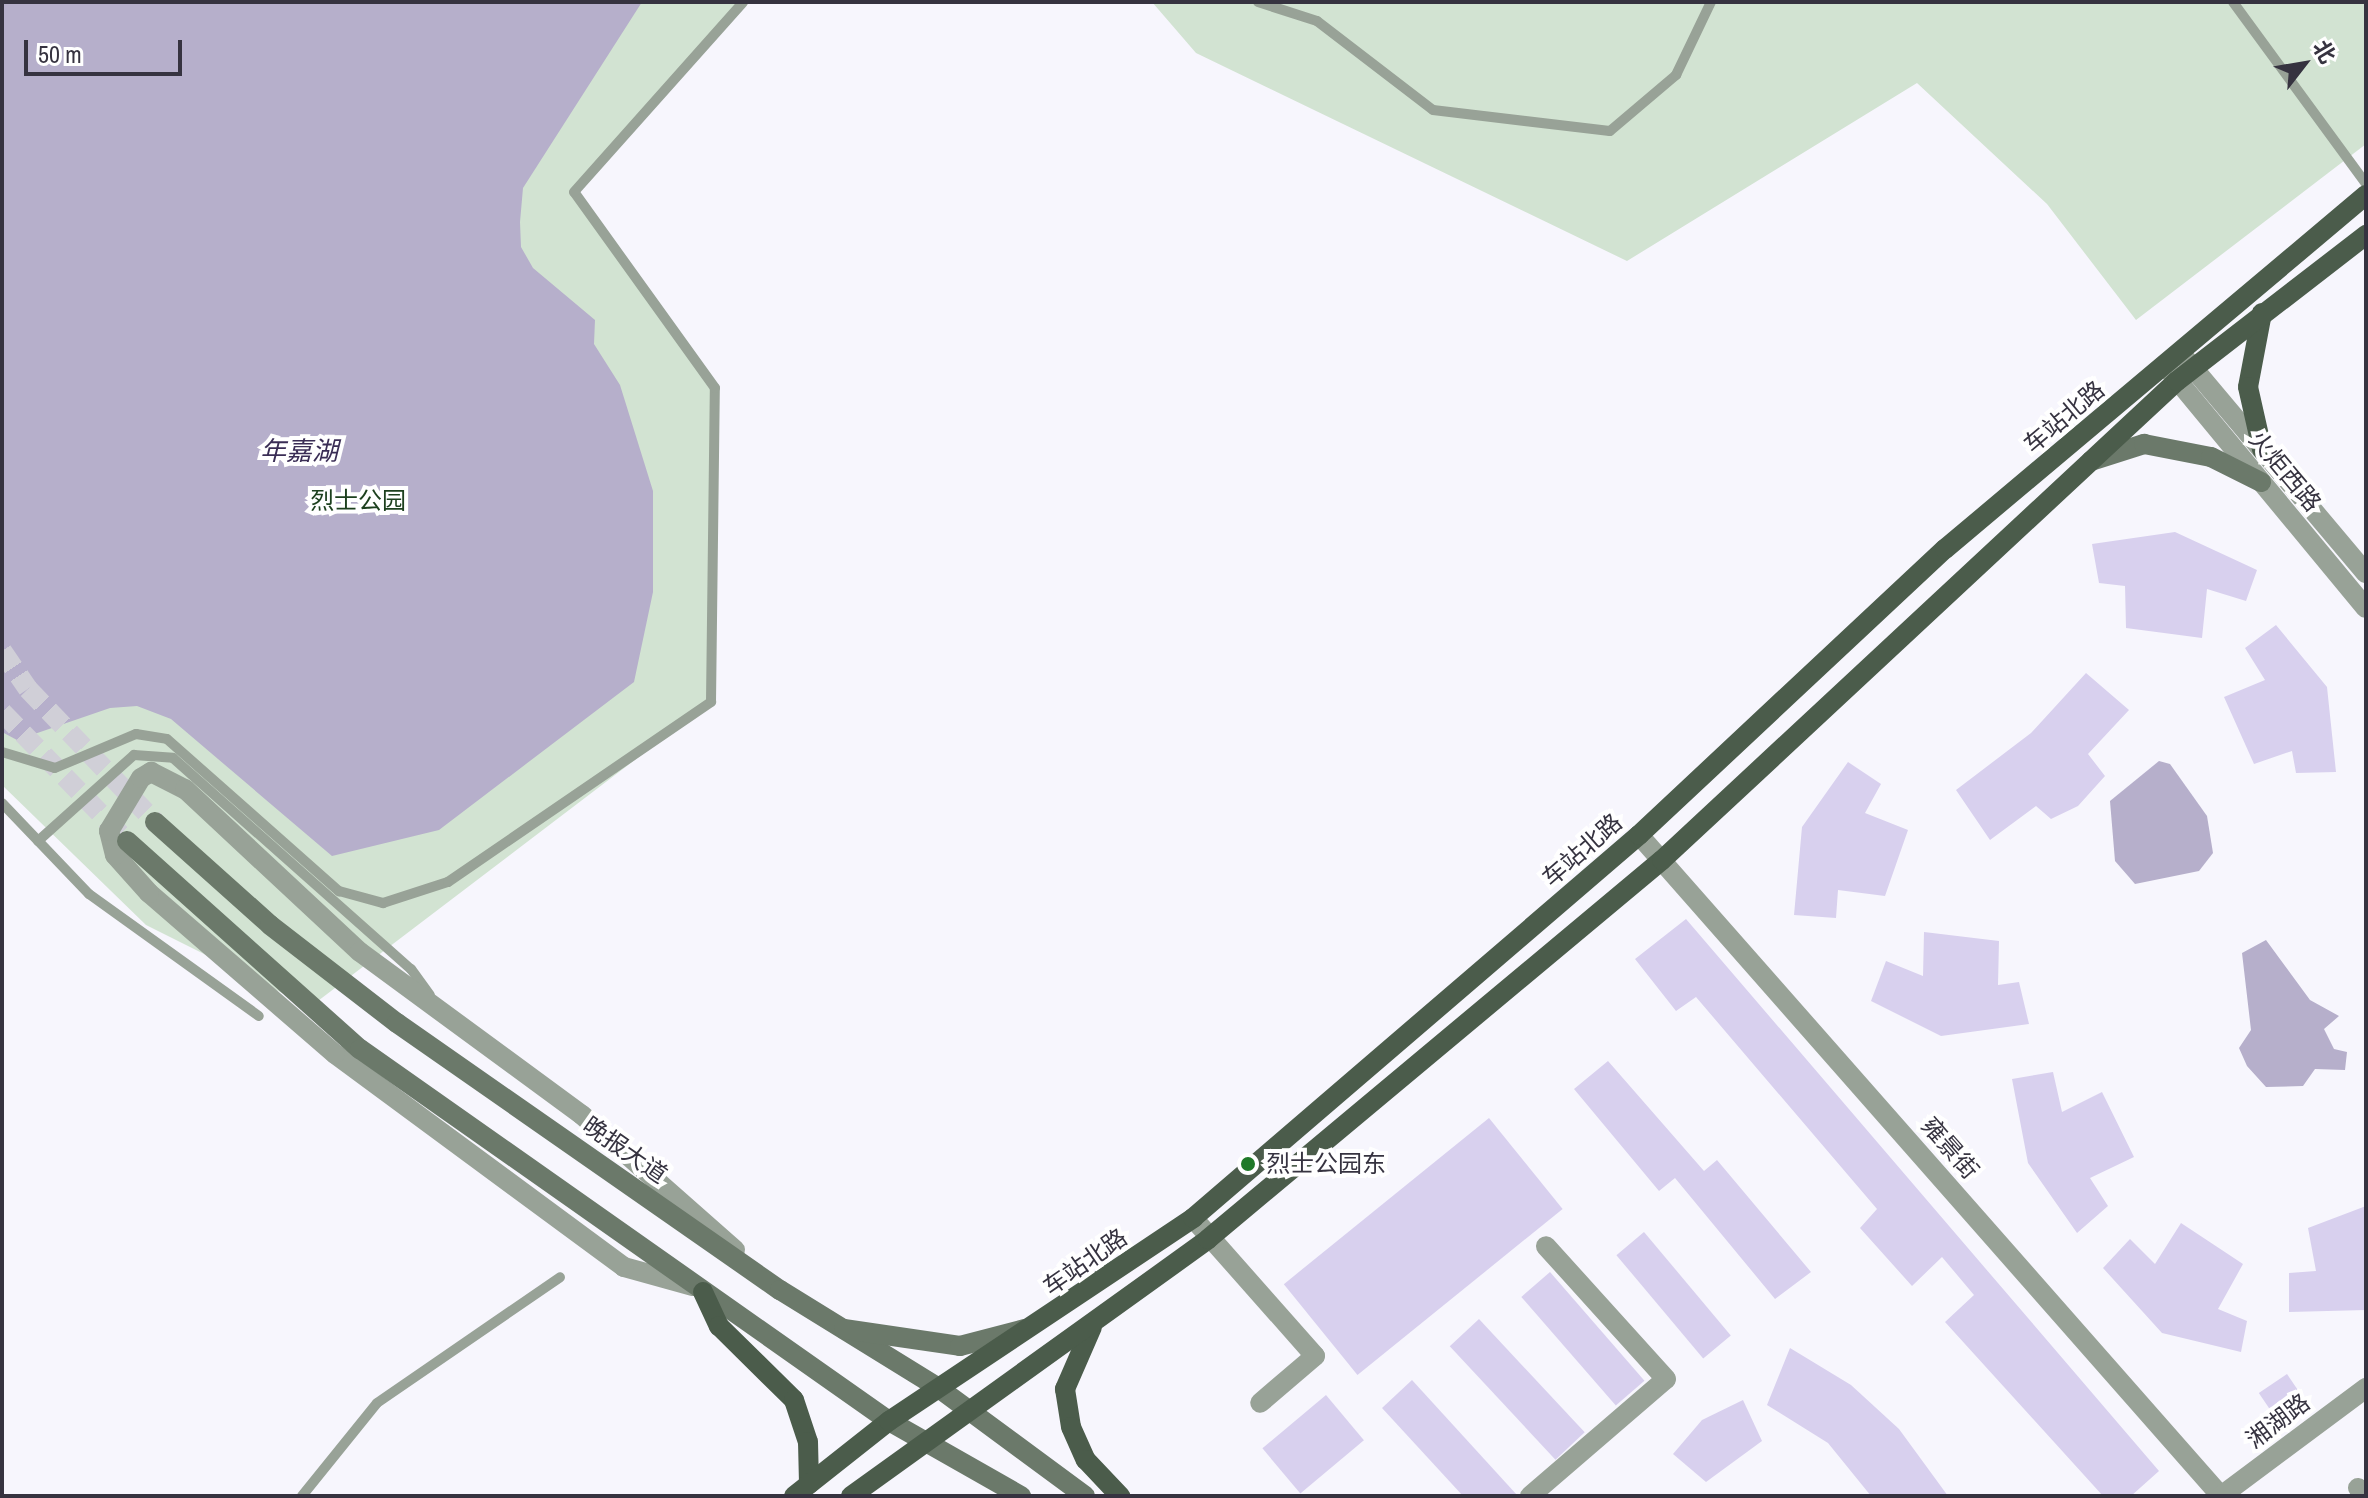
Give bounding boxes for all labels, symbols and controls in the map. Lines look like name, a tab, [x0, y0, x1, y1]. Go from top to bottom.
scale bar	[28, 24, 186, 74]
north arrow	[2264, 24, 2344, 104]
text: 北	[2306, 34, 2343, 69]
text: 50 m	[38, 38, 82, 70]
street label: 车站北路	[2018, 375, 2110, 459]
street label: 火炬西路	[2243, 425, 2327, 517]
water label: 年嘉湖	[260, 435, 338, 467]
park label: 烈士公园	[310, 487, 406, 515]
street label: 车站北路	[1536, 808, 1628, 892]
street label: 晚报大道	[577, 1111, 673, 1189]
street label: 雍景街	[1916, 1111, 1984, 1185]
place label: 烈士公园东	[1266, 1150, 1386, 1178]
marker: 烈士公园东	[1237, 1153, 1259, 1175]
street label: 车站北路	[1037, 1223, 1133, 1301]
street label: 湘湖路	[2241, 1388, 2315, 1454]

